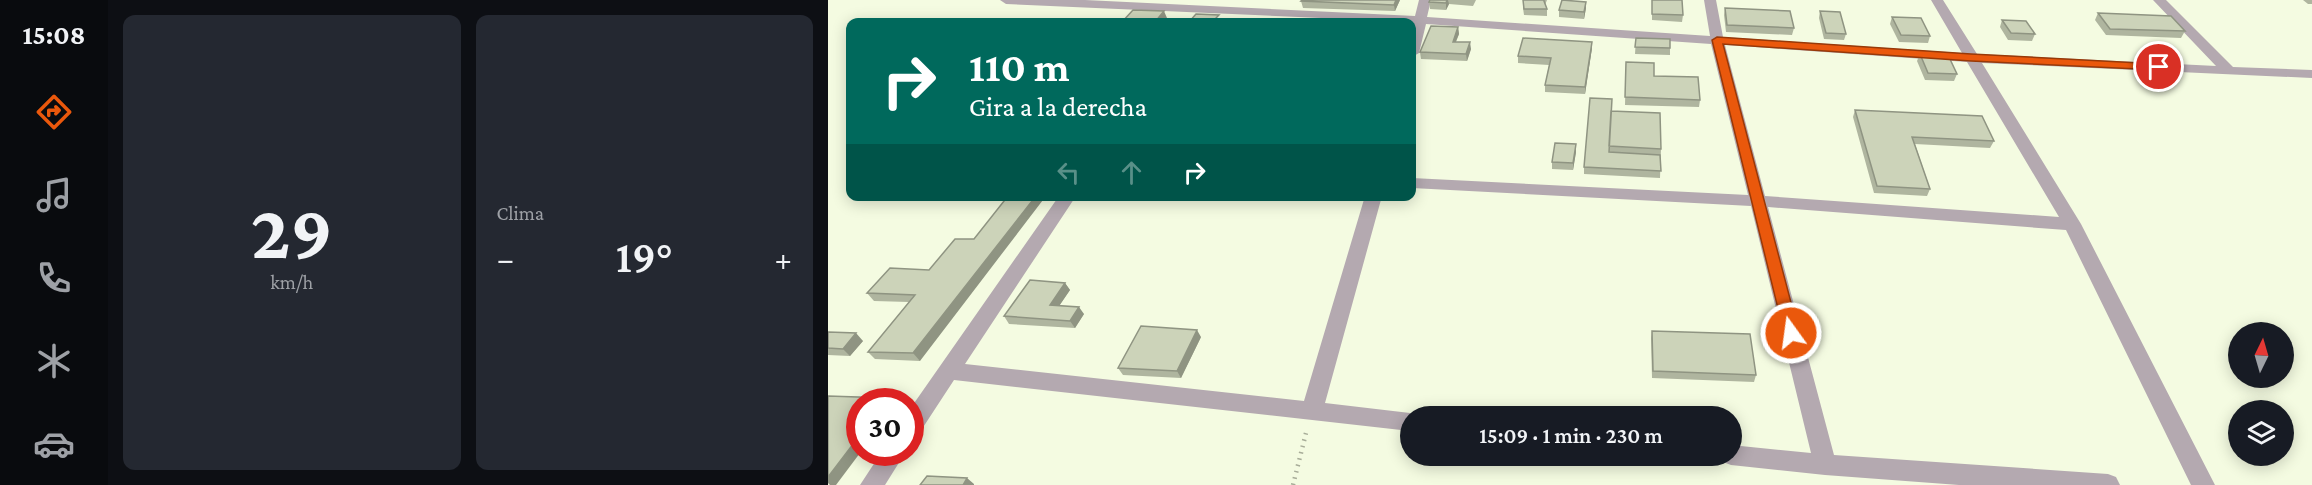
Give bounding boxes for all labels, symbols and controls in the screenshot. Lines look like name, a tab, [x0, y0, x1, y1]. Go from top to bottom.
text: 15:08	[23, 20, 85, 50]
pin	[2133, 41, 2184, 92]
icon: right	[870, 42, 948, 120]
text: 110 m	[969, 43, 1070, 90]
icon: arrive	[2142, 50, 2175, 83]
icon: directions	[33, 91, 75, 133]
text: Gira a la derecha	[969, 92, 1147, 122]
icon: left	[1052, 156, 1085, 189]
icon: ahead	[1115, 156, 1148, 189]
icon: right	[1178, 156, 1211, 189]
icon: music	[33, 174, 75, 216]
text: 29	[251, 188, 333, 275]
text: Clima	[497, 202, 544, 224]
text: 19°	[616, 232, 673, 282]
text: −	[497, 240, 514, 277]
text: +	[775, 240, 792, 277]
icon: phone	[33, 257, 75, 299]
text: km/h	[270, 271, 313, 293]
position arrow	[1759, 301, 1823, 365]
north arrow	[2228, 322, 2294, 388]
map controls	[2228, 322, 2294, 466]
icon: climate	[33, 340, 75, 382]
speed limit sign: 30	[846, 388, 924, 466]
button: layers	[2228, 400, 2294, 466]
icon: car	[33, 423, 75, 465]
text: 15:09 · 1 min · 230 m	[1479, 423, 1663, 448]

